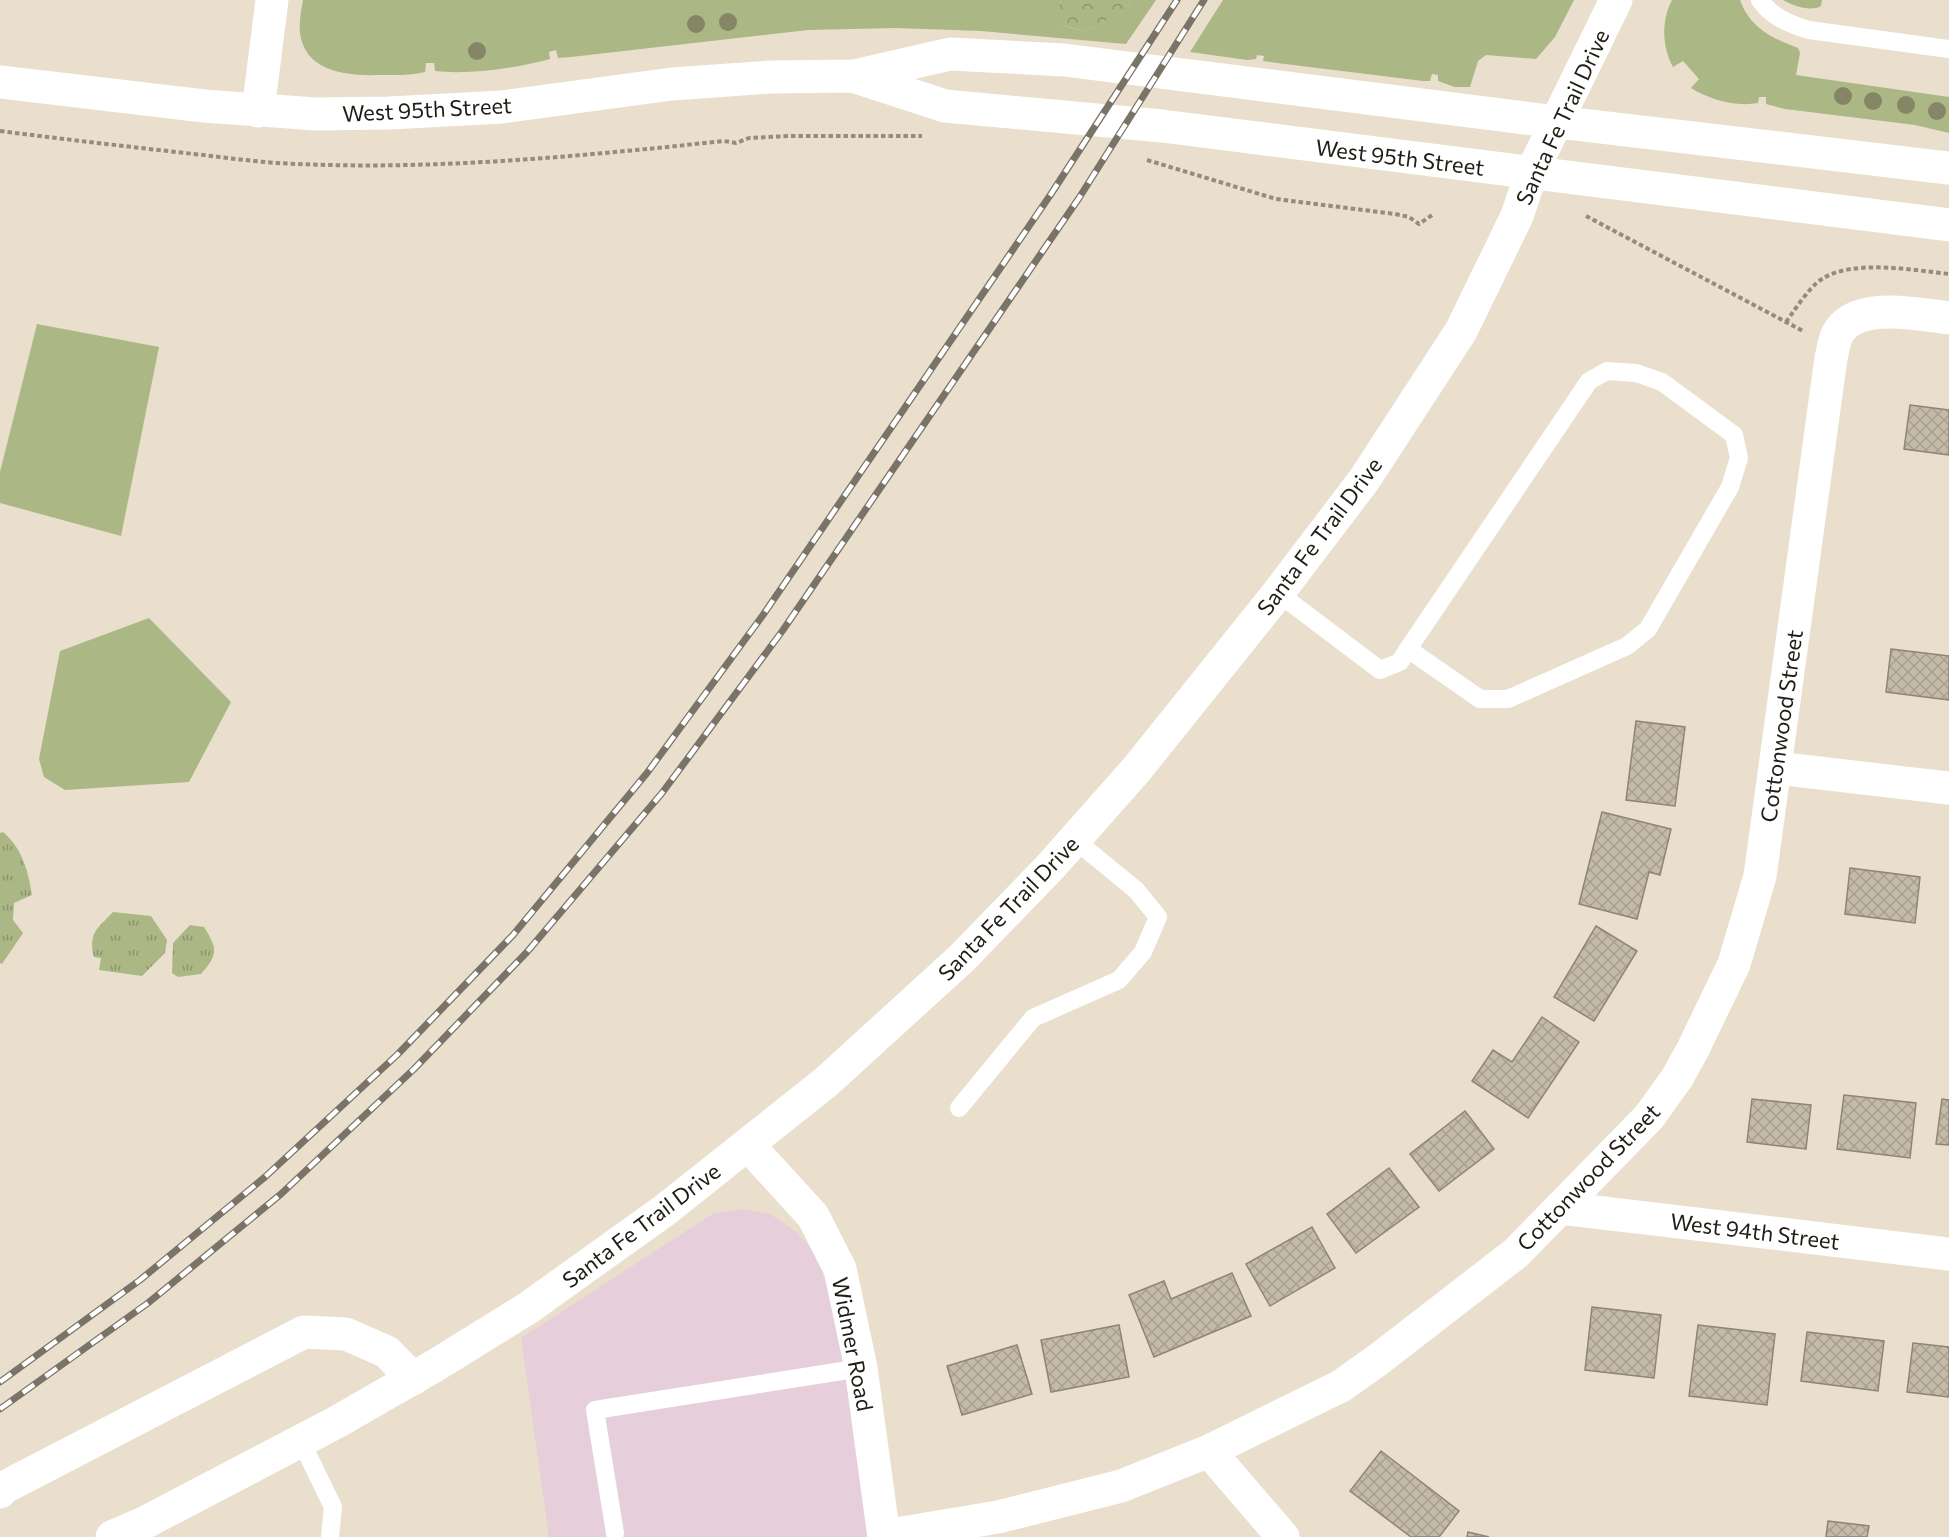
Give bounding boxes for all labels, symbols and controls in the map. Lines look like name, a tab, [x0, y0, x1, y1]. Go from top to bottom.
street label: Santa Fe Trail Drive	[1509, 25, 1615, 209]
street label: West 95th Street	[342, 91, 512, 127]
street label: West 95th Street	[1314, 133, 1486, 181]
street label: Santa Fe Trail Drive	[1251, 452, 1387, 620]
street label: Cottonwood Street	[1754, 628, 1808, 824]
street label: Santa Fe Trail Drive	[932, 830, 1084, 986]
street label: Cottonwood Street	[1511, 1098, 1665, 1256]
street label: Santa Fe Trail Drive	[557, 1157, 725, 1293]
street label: West 94th Street	[1669, 1207, 1841, 1255]
street label: Widmer Road	[827, 1275, 879, 1413]

